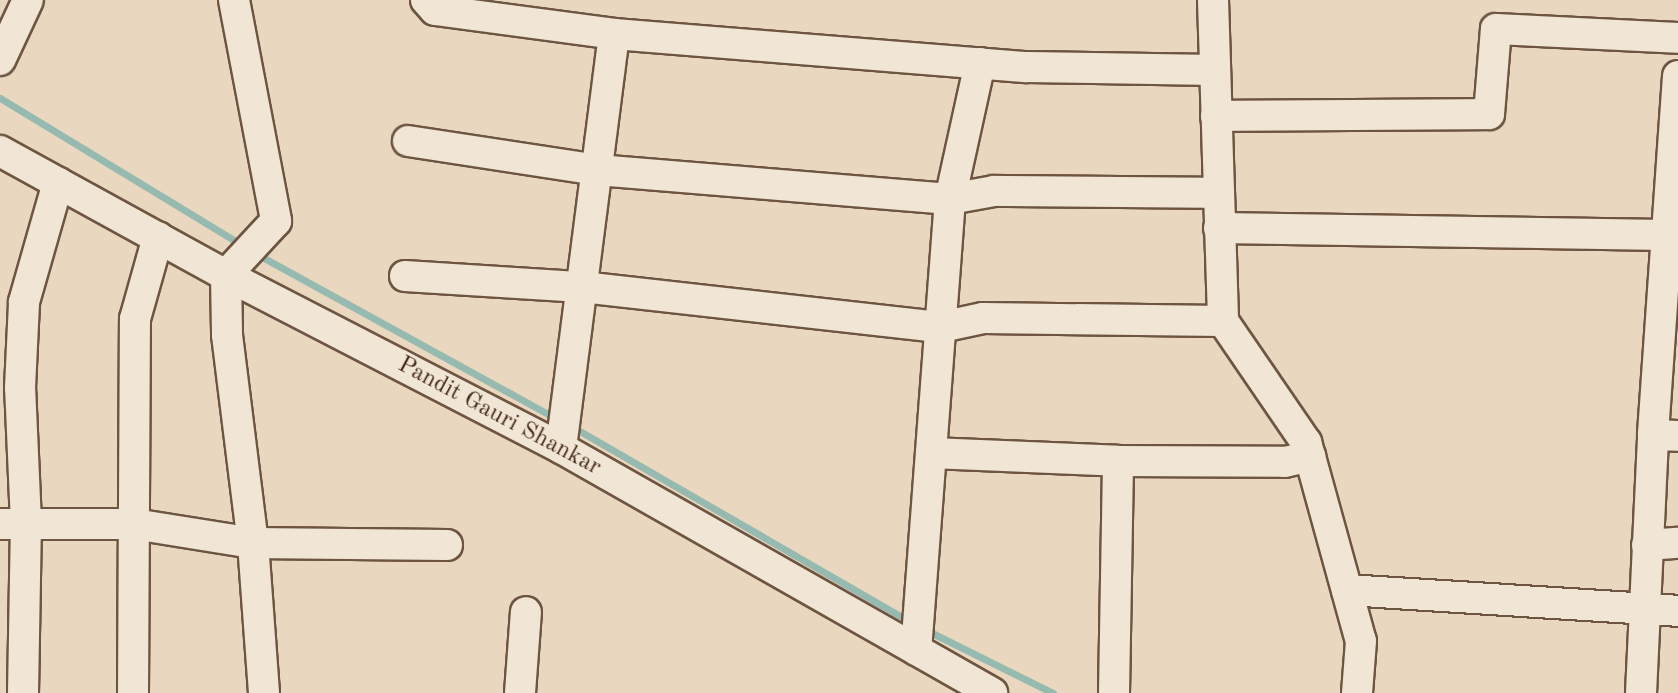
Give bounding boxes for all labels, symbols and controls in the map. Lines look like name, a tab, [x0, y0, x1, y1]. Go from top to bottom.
street label: Pandit Gauri Shankar	[392, 351, 606, 483]

